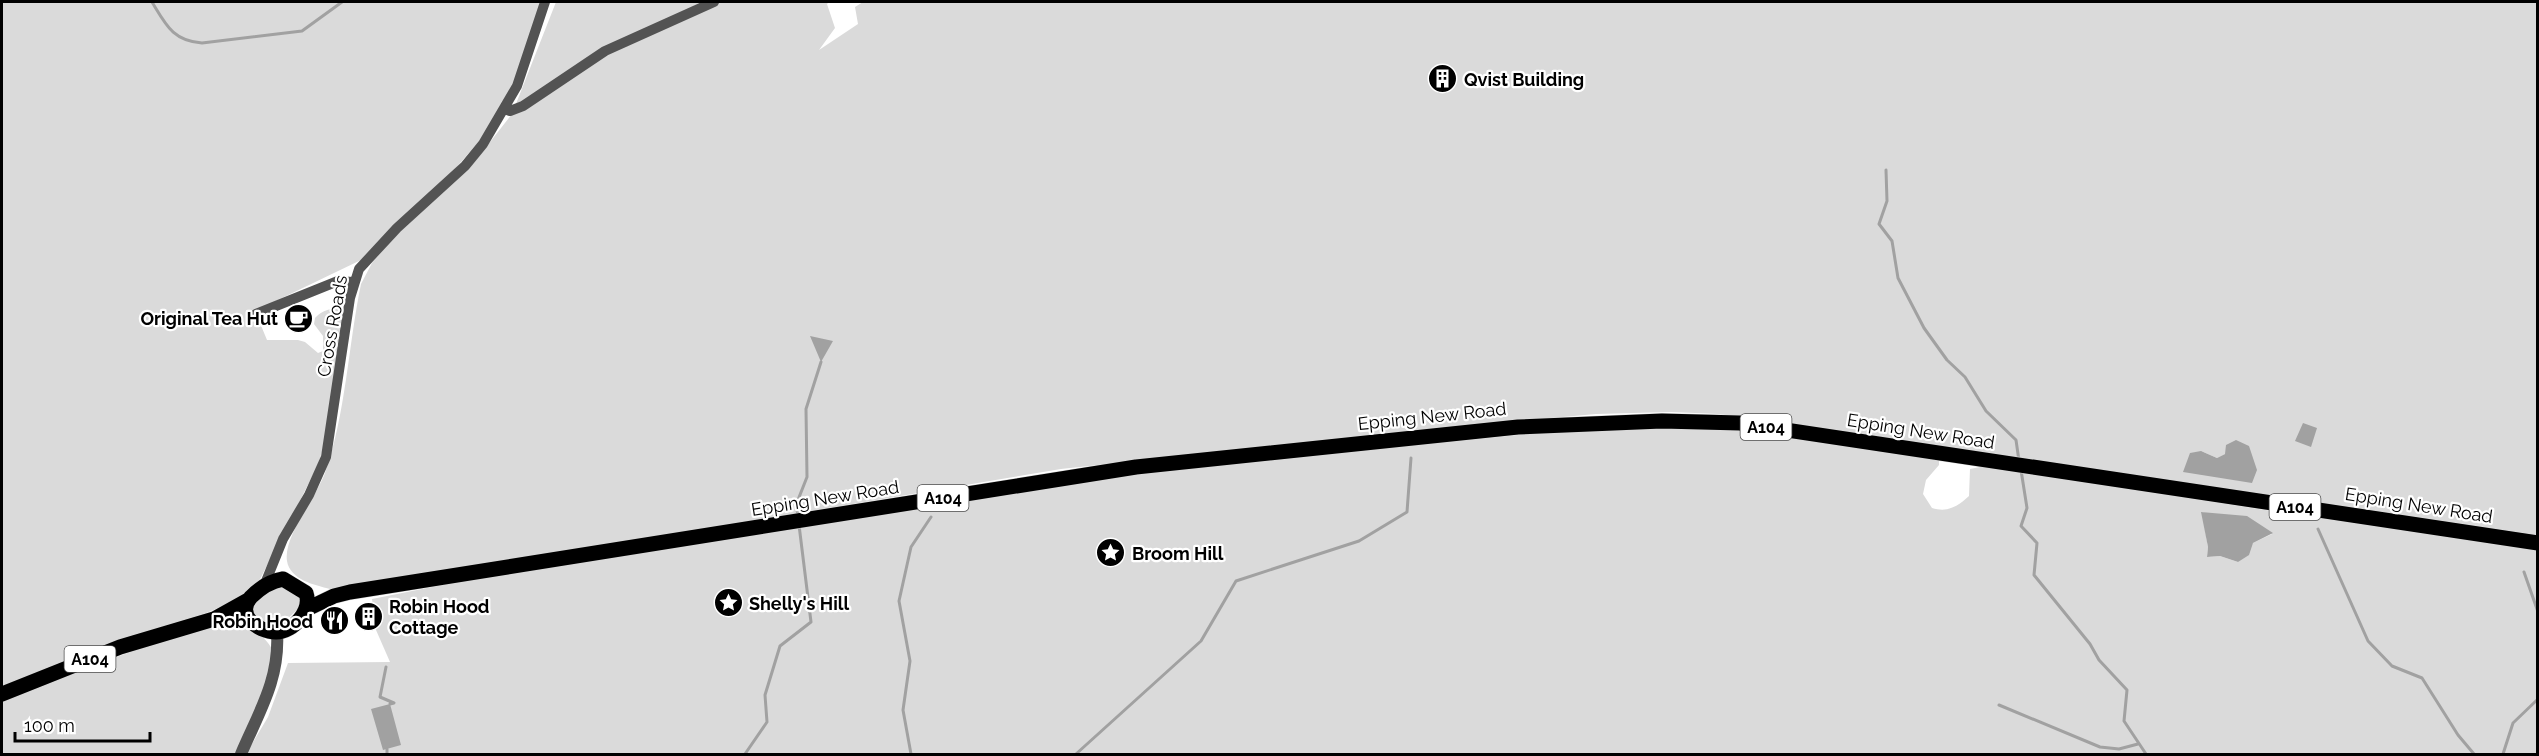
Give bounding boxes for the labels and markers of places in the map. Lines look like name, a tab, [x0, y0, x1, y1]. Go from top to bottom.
building icon: Qvist Building	[1427, 63, 1459, 95]
place label: Qvist Building	[1464, 69, 1584, 90]
cafe icon: Original Tea Hut	[283, 302, 315, 334]
place label: Original Tea Hut	[140, 308, 278, 329]
place icon: Broom Hill	[1095, 537, 1127, 569]
place label: Broom Hill	[1132, 543, 1224, 564]
place icon: Shelly's Hill	[712, 587, 744, 619]
place label: Shelly's Hill	[749, 593, 849, 614]
place label: Robin Hood Cottage	[389, 596, 489, 638]
building icon: Robin Hood Cottage	[352, 600, 384, 632]
restaurant icon: Robin Hood	[318, 605, 350, 637]
place label: Robin Hood	[213, 611, 313, 632]

